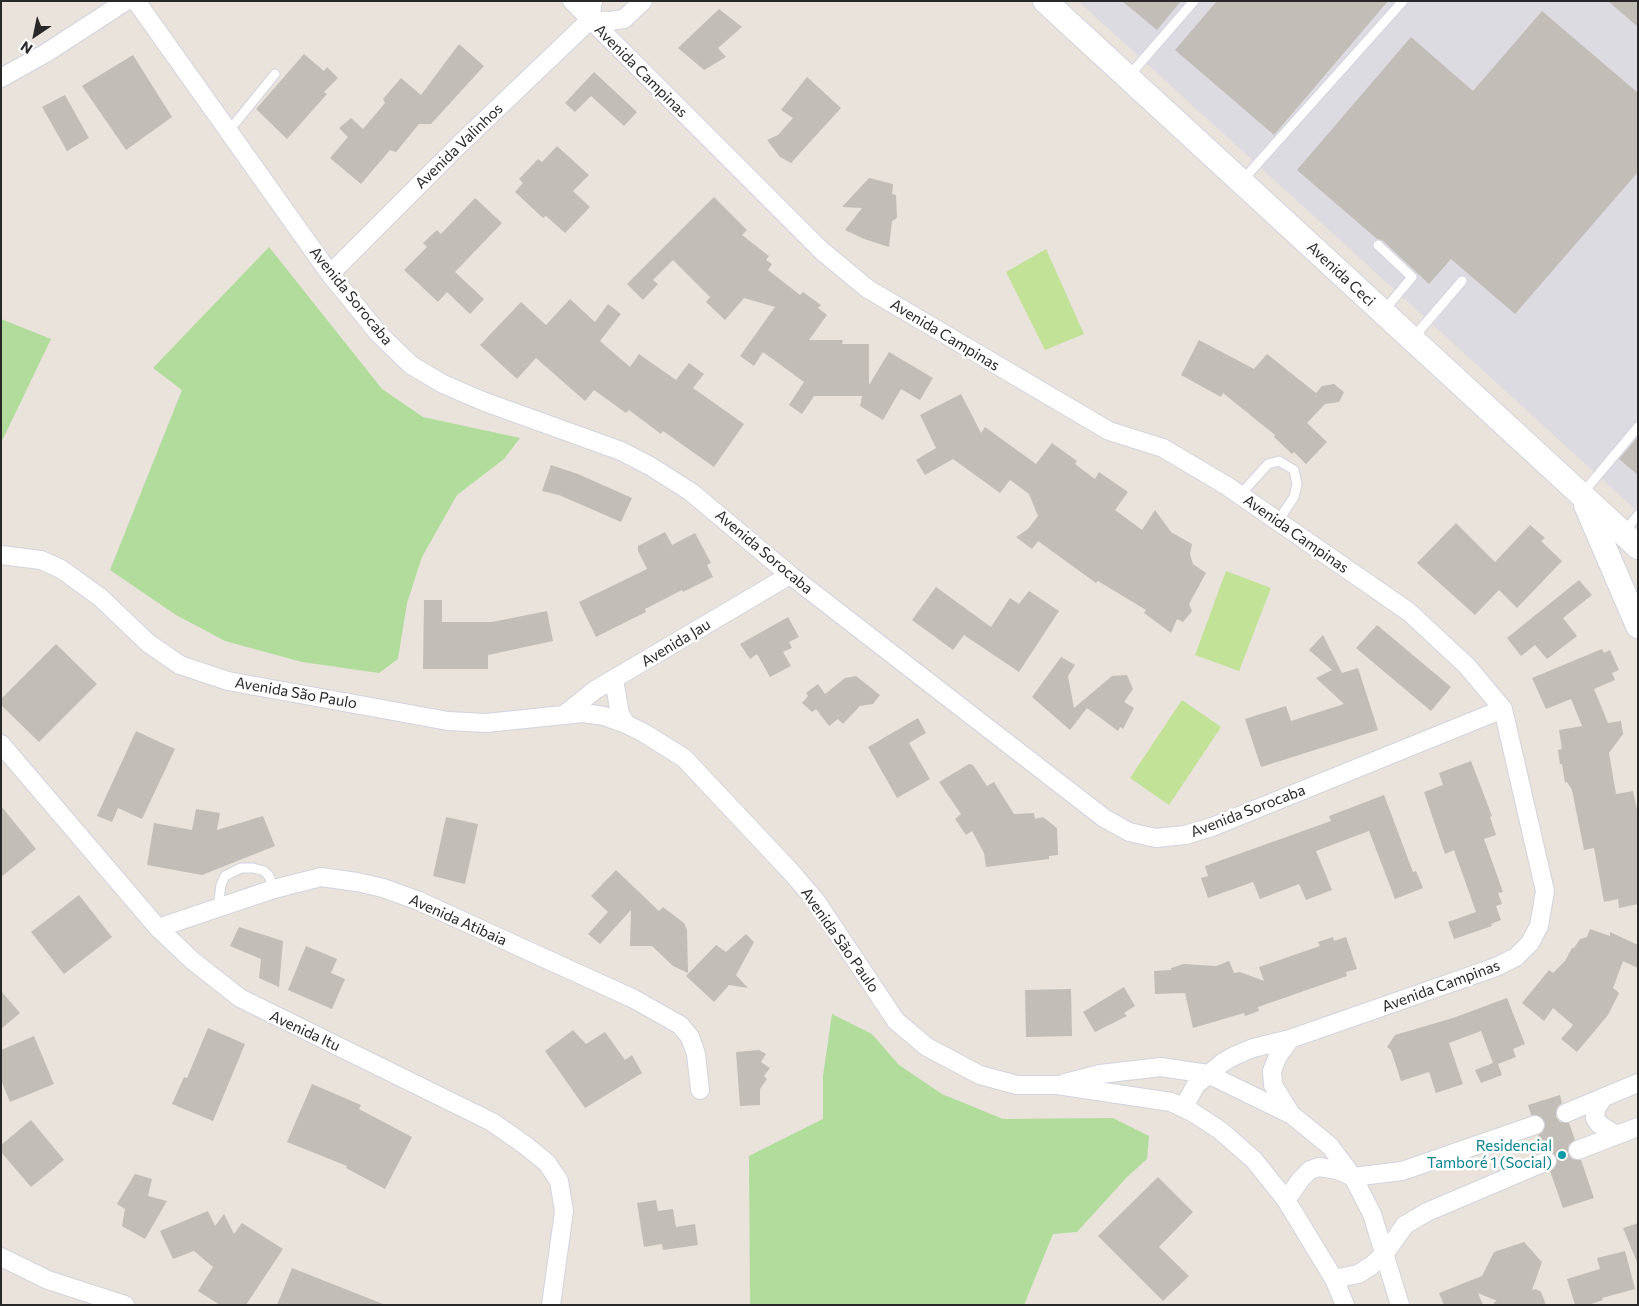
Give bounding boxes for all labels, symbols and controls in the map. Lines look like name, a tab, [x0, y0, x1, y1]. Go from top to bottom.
north arrow	[10, 10, 60, 60]
street label: Avenida Campinas	[591, 21, 691, 121]
text: N	[17, 38, 35, 58]
street label: Avenida Valinhos	[411, 100, 507, 192]
street label: Avenida Ceci	[1303, 238, 1379, 310]
street label: Avenida Sorocaba	[306, 243, 396, 349]
street label: Avenida Campinas	[887, 295, 1003, 375]
street label: Avenida Campinas	[1240, 491, 1352, 577]
street label: Avenida Sorocaba	[712, 506, 816, 598]
street label: Avenida Jau	[638, 615, 714, 671]
street label: Avenida São Paulo	[233, 673, 359, 713]
street label: Avenida Sorocaba	[1188, 781, 1308, 841]
street label: Avenida São Paulo	[797, 884, 883, 996]
street label: Avenida Atibaia	[406, 890, 510, 950]
street label: Avenida Campinas	[1380, 956, 1502, 1016]
street label: Avenida Itu	[267, 1007, 343, 1055]
place label: Residencial Tamboré 1 (Social)	[1427, 1137, 1552, 1172]
marker: Residencial Tamboré 1 (Social)	[1556, 1149, 1568, 1161]

